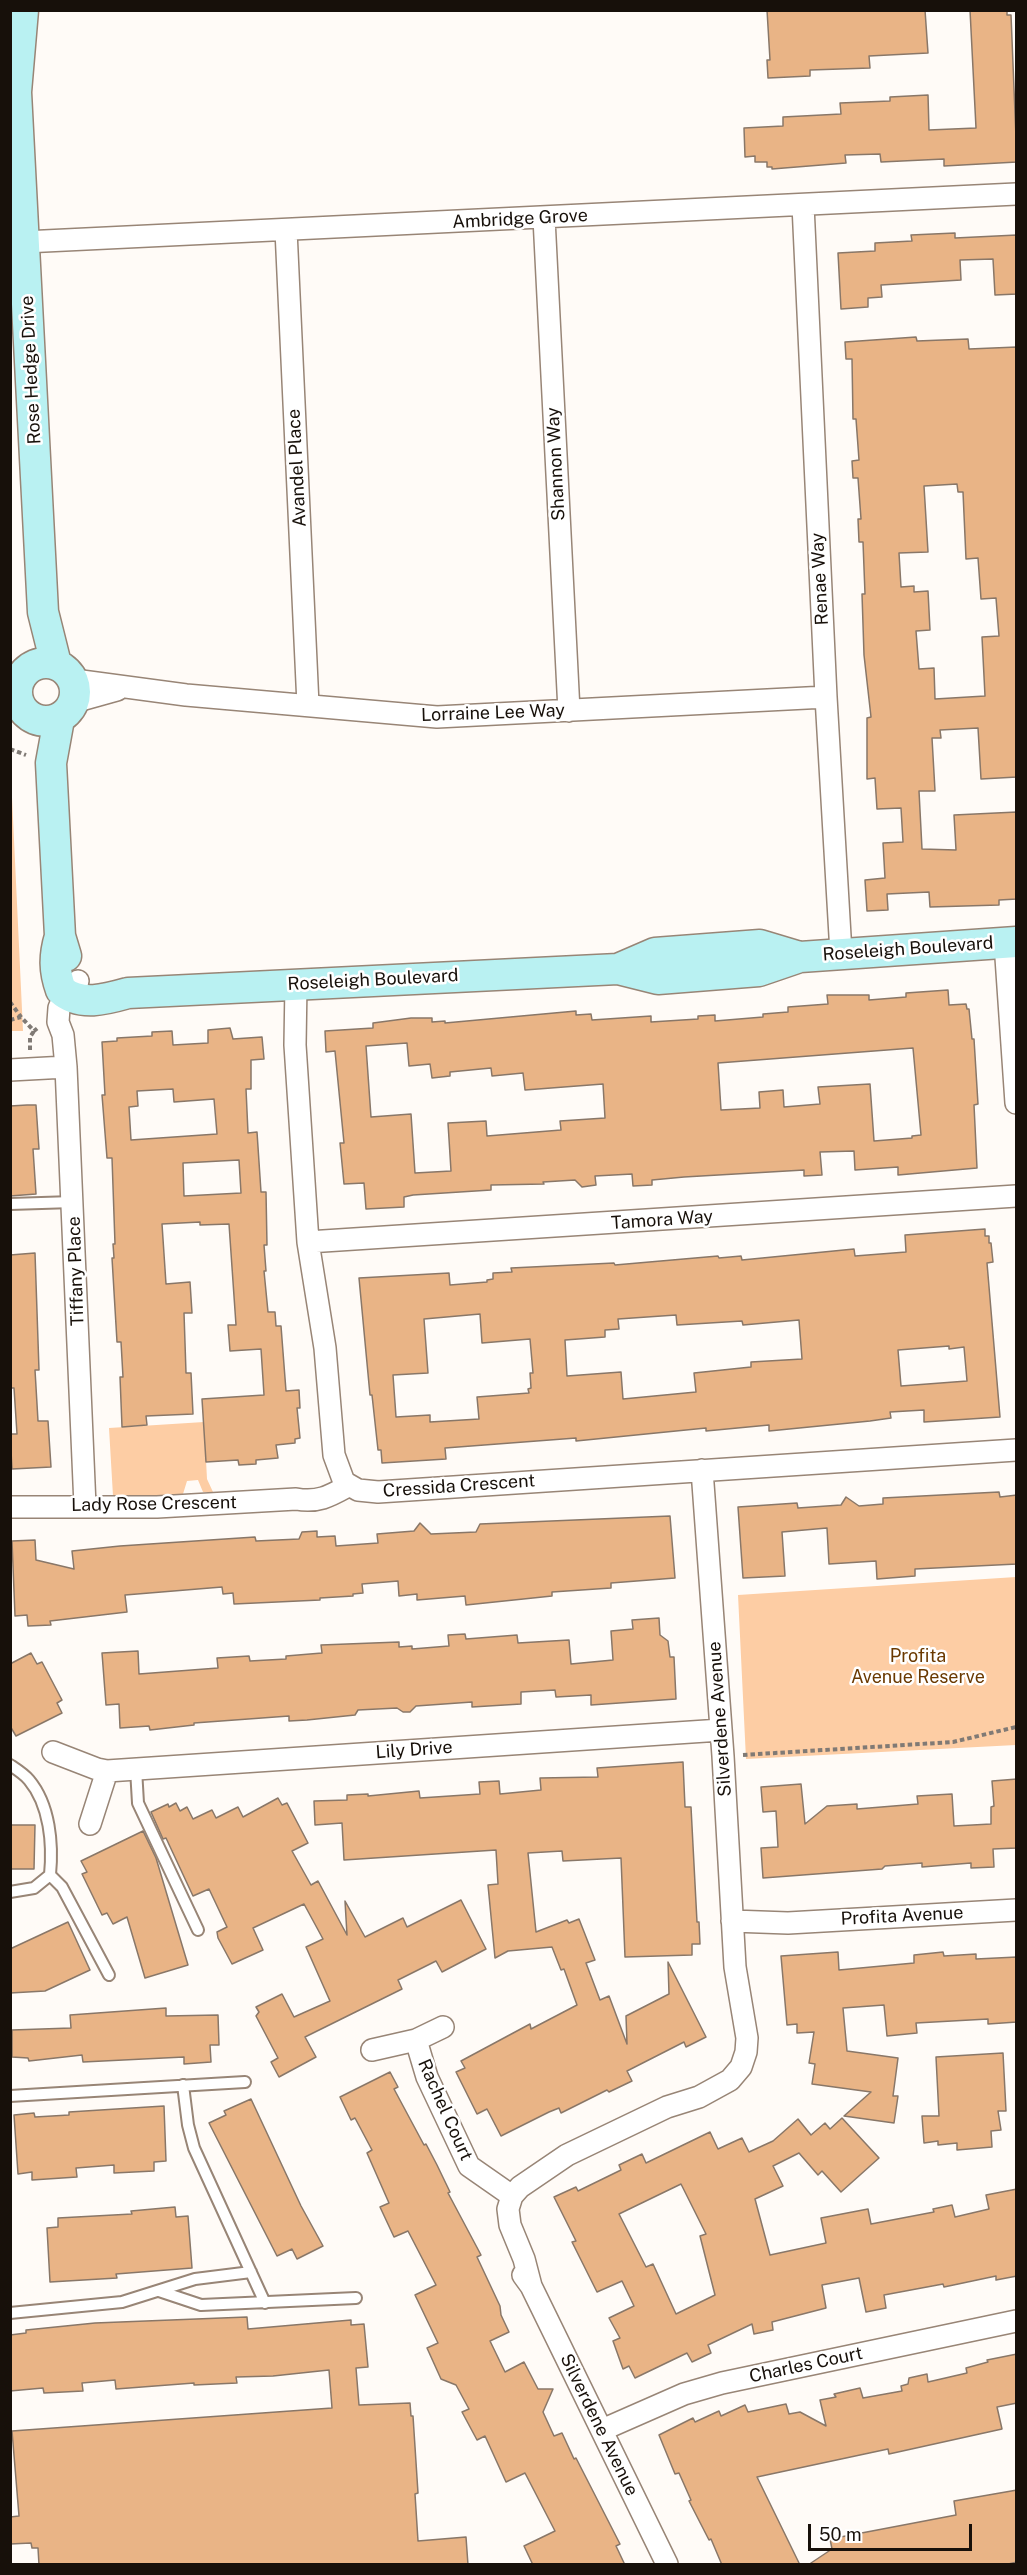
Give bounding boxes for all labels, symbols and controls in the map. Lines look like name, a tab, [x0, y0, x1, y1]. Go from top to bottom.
street label: Ambridge Grove	[452, 205, 588, 233]
street label: Rose Hedge Drive	[16, 295, 46, 445]
street label: Shannon Way	[542, 407, 570, 521]
street label: Avandel Place	[283, 408, 311, 528]
street label: Renae Way	[807, 532, 833, 626]
street label: Lorraine Lee Way	[421, 700, 565, 726]
street label: Roseleigh Boulevard	[822, 932, 994, 966]
street label: Roseleigh Boulevard	[287, 965, 459, 995]
street label: Tamora Way	[610, 1206, 714, 1234]
street label: Tiffany Place	[63, 1216, 89, 1326]
street label: Cressida Crescent	[382, 1470, 536, 1502]
street label: Lady Rose Crescent	[71, 1492, 237, 1516]
street label: Silverdene Avenue	[704, 1641, 736, 1797]
park label: Profita Avenue Reserve	[851, 1645, 985, 1688]
street label: Lily Drive	[375, 1737, 453, 1763]
street label: Profita Avenue	[840, 1902, 964, 1930]
street label: Rachel Court	[413, 2056, 477, 2164]
street label: Charles Court	[747, 2342, 865, 2388]
street label: Silverdene Avenue	[555, 2350, 643, 2500]
scale bar	[811, 2512, 974, 2550]
text: 50 m	[819, 2524, 862, 2545]

